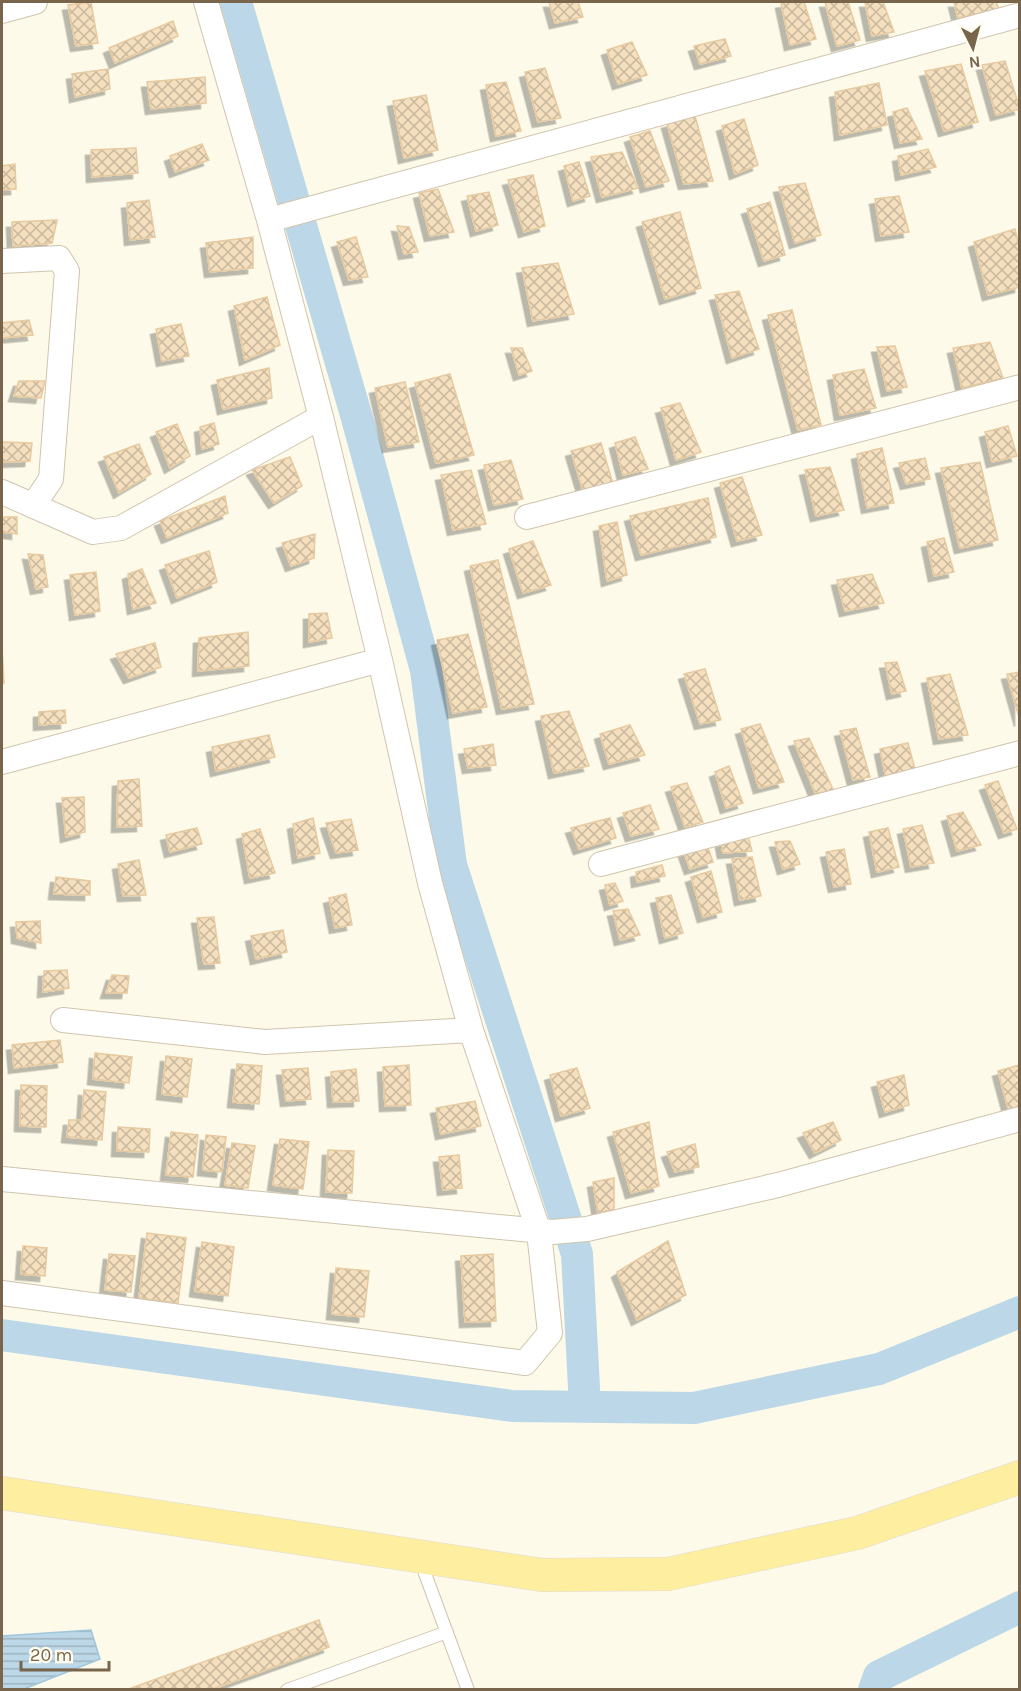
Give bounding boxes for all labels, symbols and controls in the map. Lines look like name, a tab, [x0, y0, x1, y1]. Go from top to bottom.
north arrow	[943, 18, 1003, 78]
text: N	[968, 52, 981, 72]
scale bar	[21, 1634, 110, 1672]
text: 20 m	[30, 1644, 72, 1666]

